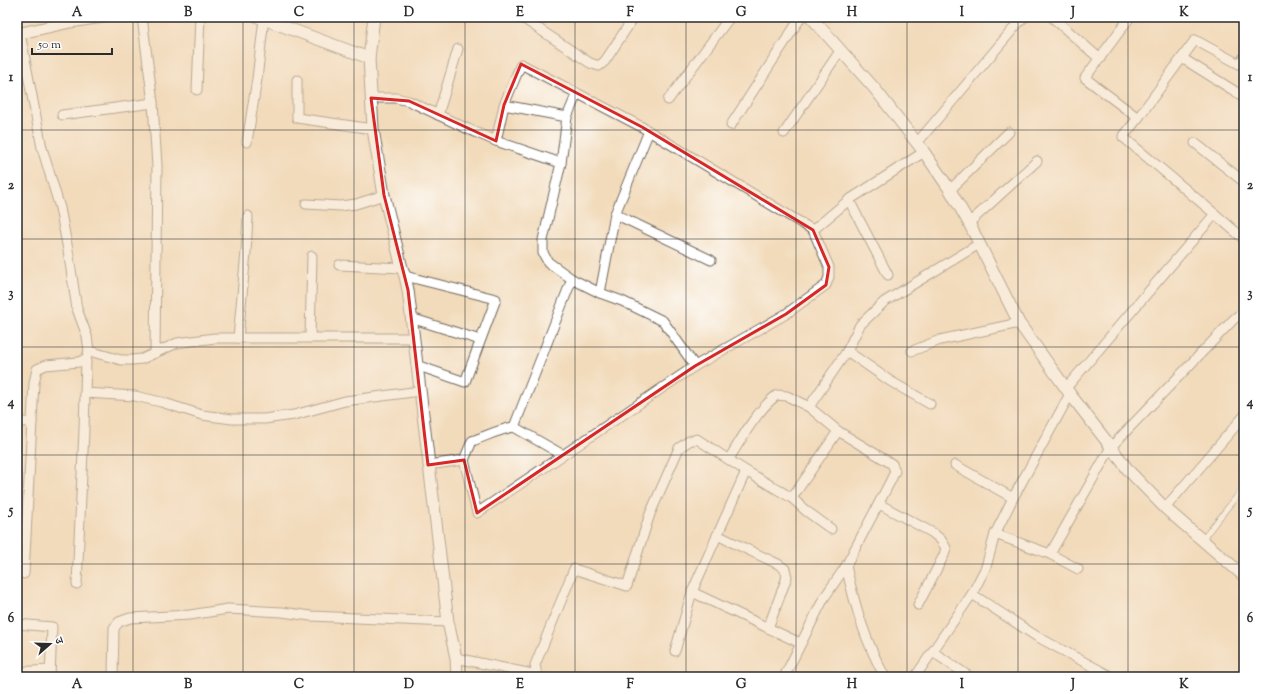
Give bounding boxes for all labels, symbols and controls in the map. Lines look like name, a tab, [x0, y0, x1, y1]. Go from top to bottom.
text: A	[72, 4, 83, 22]
text: B	[184, 4, 193, 22]
text: C	[294, 4, 304, 22]
text: D	[404, 4, 414, 22]
text: E	[516, 4, 524, 22]
text: F	[626, 4, 634, 22]
text: G	[736, 4, 747, 22]
text: H	[847, 4, 858, 22]
text: I	[960, 4, 965, 22]
text: J	[1070, 4, 1075, 22]
text: K	[1179, 4, 1189, 22]
scale bar	[32, 30, 112, 56]
text: 50 m	[37, 36, 61, 54]
text: 1	[9, 69, 14, 87]
text: 1	[1248, 69, 1253, 87]
text: 2	[8, 177, 15, 195]
text: 2	[1247, 177, 1254, 195]
text: 3	[8, 285, 14, 303]
text: 3	[1247, 285, 1253, 303]
text: 4	[7, 394, 15, 412]
text: 4	[1246, 394, 1254, 412]
text: 5	[8, 502, 14, 520]
text: 5	[1247, 502, 1253, 520]
text: 6	[8, 610, 15, 628]
text: 6	[1247, 610, 1254, 628]
north arrow	[30, 624, 70, 664]
text: उ	[50, 635, 67, 648]
text: A	[72, 676, 83, 694]
text: B	[184, 676, 193, 694]
text: C	[294, 676, 304, 694]
text: D	[404, 676, 414, 694]
text: E	[516, 676, 524, 694]
text: F	[626, 676, 634, 694]
text: G	[736, 676, 747, 694]
text: H	[847, 676, 858, 694]
text: I	[960, 676, 965, 694]
text: J	[1070, 676, 1075, 694]
text: K	[1179, 676, 1189, 694]

